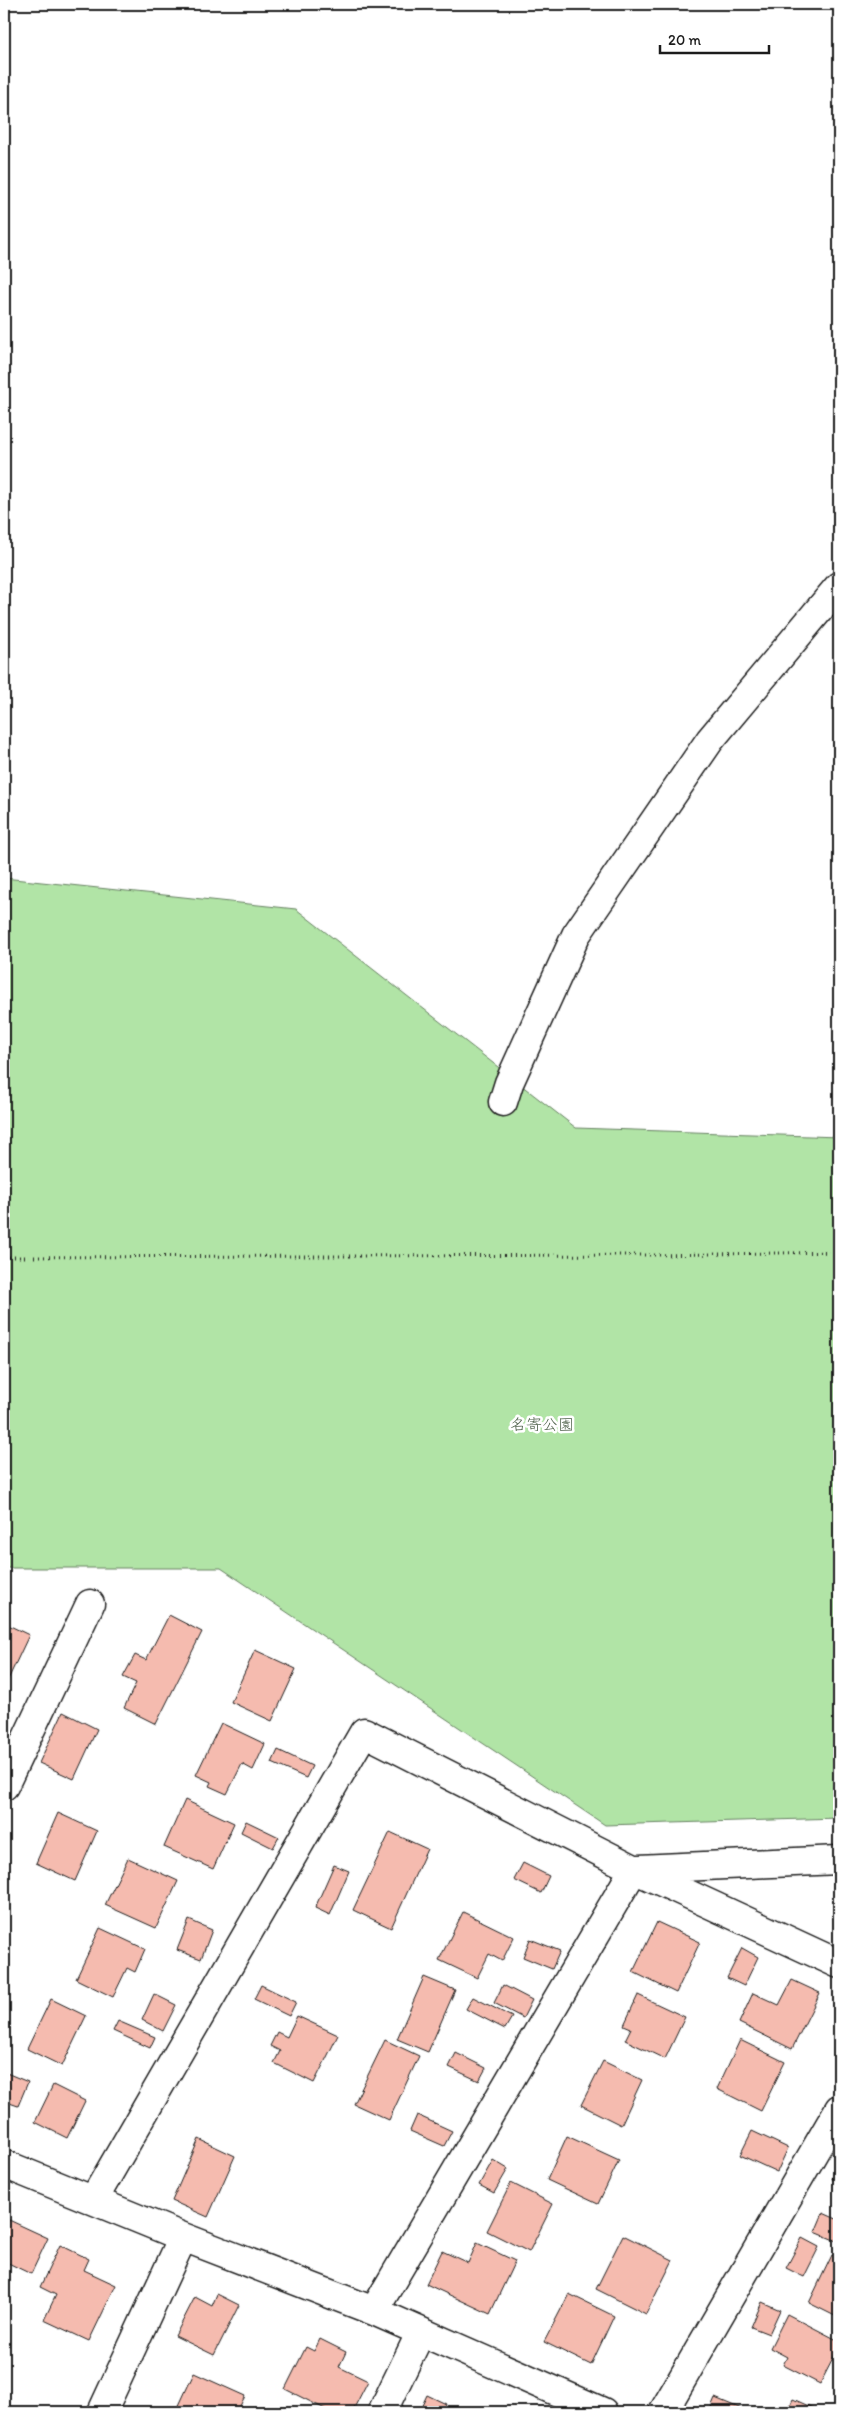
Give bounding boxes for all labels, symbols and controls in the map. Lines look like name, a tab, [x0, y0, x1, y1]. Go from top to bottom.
scale bar	[660, 22, 769, 54]
text: 20 m	[668, 31, 702, 49]
park label: 名寄公園	[510, 1415, 574, 1434]

